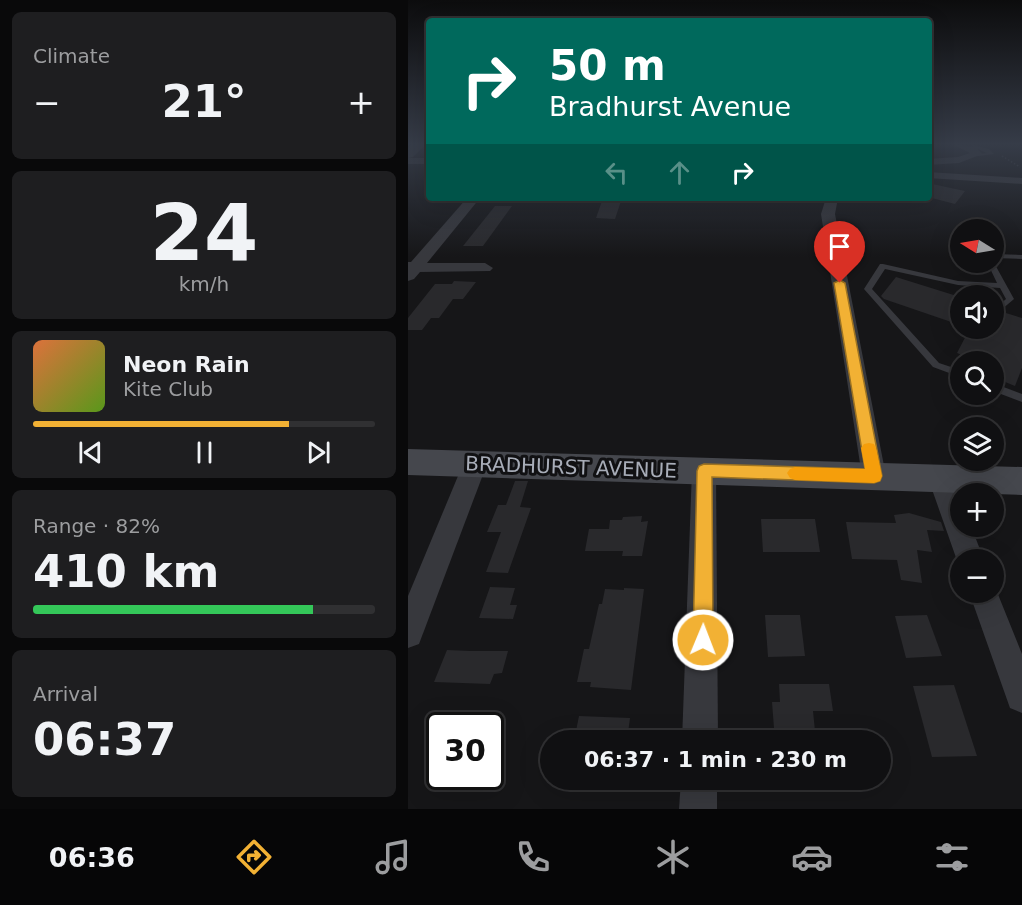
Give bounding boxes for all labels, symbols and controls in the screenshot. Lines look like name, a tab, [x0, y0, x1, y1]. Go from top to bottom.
text: 50 m	[549, 41, 666, 90]
icon: right	[450, 42, 528, 120]
text: Climate	[33, 44, 110, 68]
text: 21°	[161, 75, 247, 128]
text: −	[33, 83, 61, 122]
text: +	[347, 83, 375, 122]
text: Bradhurst Avenue	[549, 91, 791, 122]
icon: left	[600, 156, 633, 189]
icon: ahead	[663, 156, 696, 189]
icon: right	[726, 156, 759, 189]
text: 24	[150, 188, 258, 278]
north arrow	[950, 219, 1004, 273]
map controls	[950, 219, 1004, 603]
pin	[814, 221, 865, 283]
icon: arrive	[823, 230, 856, 263]
text: km/h	[179, 272, 229, 296]
button: sound	[950, 285, 1004, 339]
button: search	[950, 351, 1004, 405]
text: Neon Rain	[123, 352, 250, 377]
text: Kite Club	[123, 377, 213, 401]
button: layers	[950, 417, 1004, 471]
icon: previous	[74, 436, 107, 469]
icon: pause	[188, 436, 221, 469]
icon: next	[302, 436, 335, 469]
street label: BRADHURST AVENUE	[465, 451, 677, 483]
button: +	[950, 483, 1004, 537]
text: Range · 82%	[33, 514, 160, 538]
text: 410 km	[33, 545, 219, 598]
button: −	[950, 549, 1004, 603]
position arrow	[671, 608, 735, 672]
text: Arrival	[33, 682, 98, 706]
speed limit sign: 30	[426, 712, 504, 790]
text: 06:37	[33, 713, 176, 766]
text: 06:37 · 1 min · 230 m	[584, 747, 847, 772]
icon: directions	[233, 836, 275, 878]
icon: music	[372, 836, 414, 878]
icon: phone	[512, 836, 554, 878]
icon: climate	[652, 836, 694, 878]
icon: car	[791, 836, 833, 878]
icon: filters	[931, 836, 973, 878]
text: 06:36	[49, 842, 135, 873]

